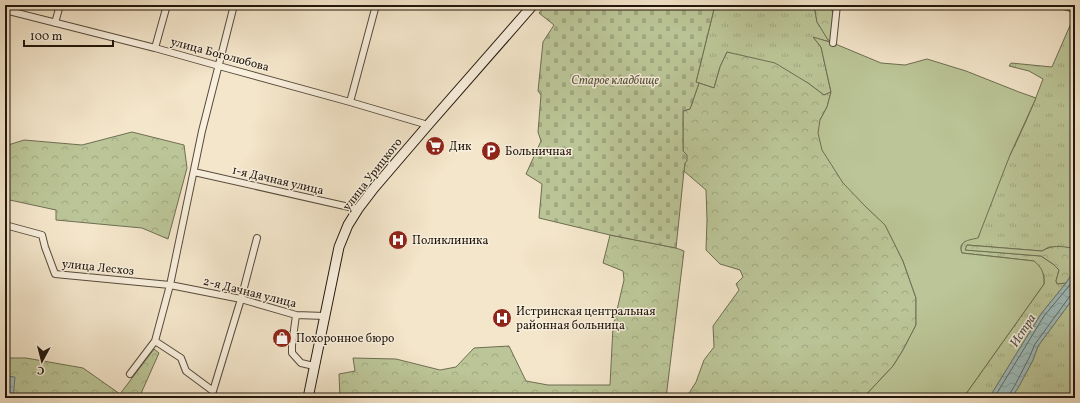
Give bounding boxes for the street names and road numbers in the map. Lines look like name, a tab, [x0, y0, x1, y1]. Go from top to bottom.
street label: улица Боголюбова	[169, 34, 271, 76]
street label: улица Урицкого	[339, 135, 406, 214]
street label: 1-я Дачная улица	[230, 163, 325, 199]
street label: улица Лесхоз	[61, 256, 135, 280]
street label: 2-я Дачная улица	[201, 274, 298, 312]

